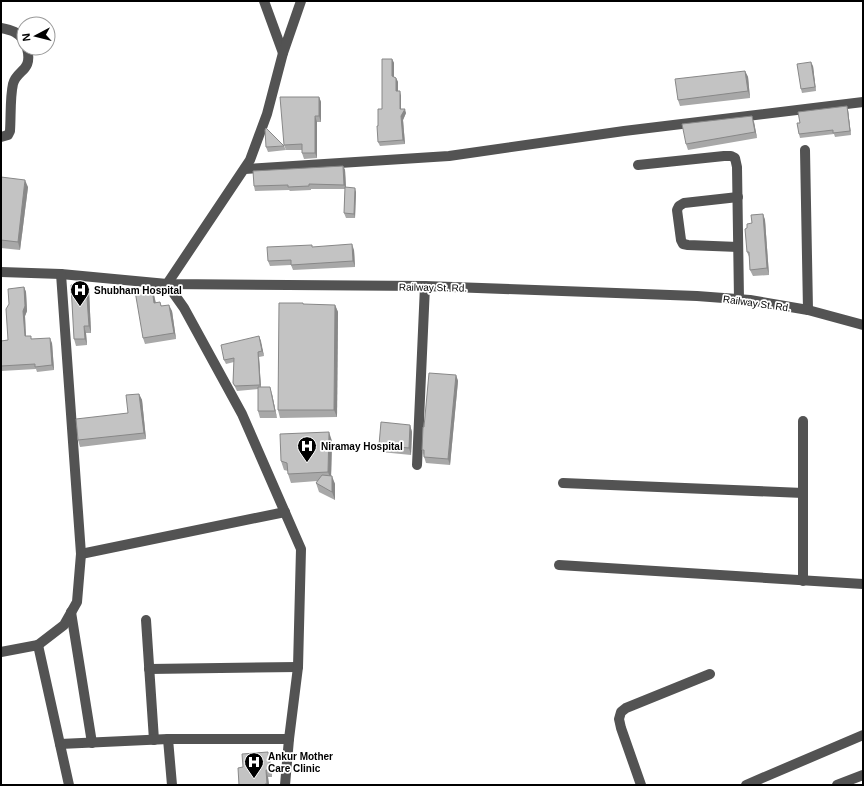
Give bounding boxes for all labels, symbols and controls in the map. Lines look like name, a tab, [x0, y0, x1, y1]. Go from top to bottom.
north arrow	[16, 16, 56, 56]
text: N	[20, 32, 33, 42]
hospital icon: Shubham Hospital	[69, 279, 91, 307]
street label: Railway St. Rd.	[399, 281, 467, 294]
place label: Shubham Hospital	[94, 285, 182, 296]
street label: Railway St. Rd.	[722, 293, 792, 314]
hospital icon: Niramay Hospital	[296, 435, 318, 463]
place label: Niramay Hospital	[321, 441, 403, 452]
hospital icon: Ankur Mother Care Clinic	[243, 751, 265, 779]
place label: Ankur Mother Care Clinic	[268, 751, 333, 774]

